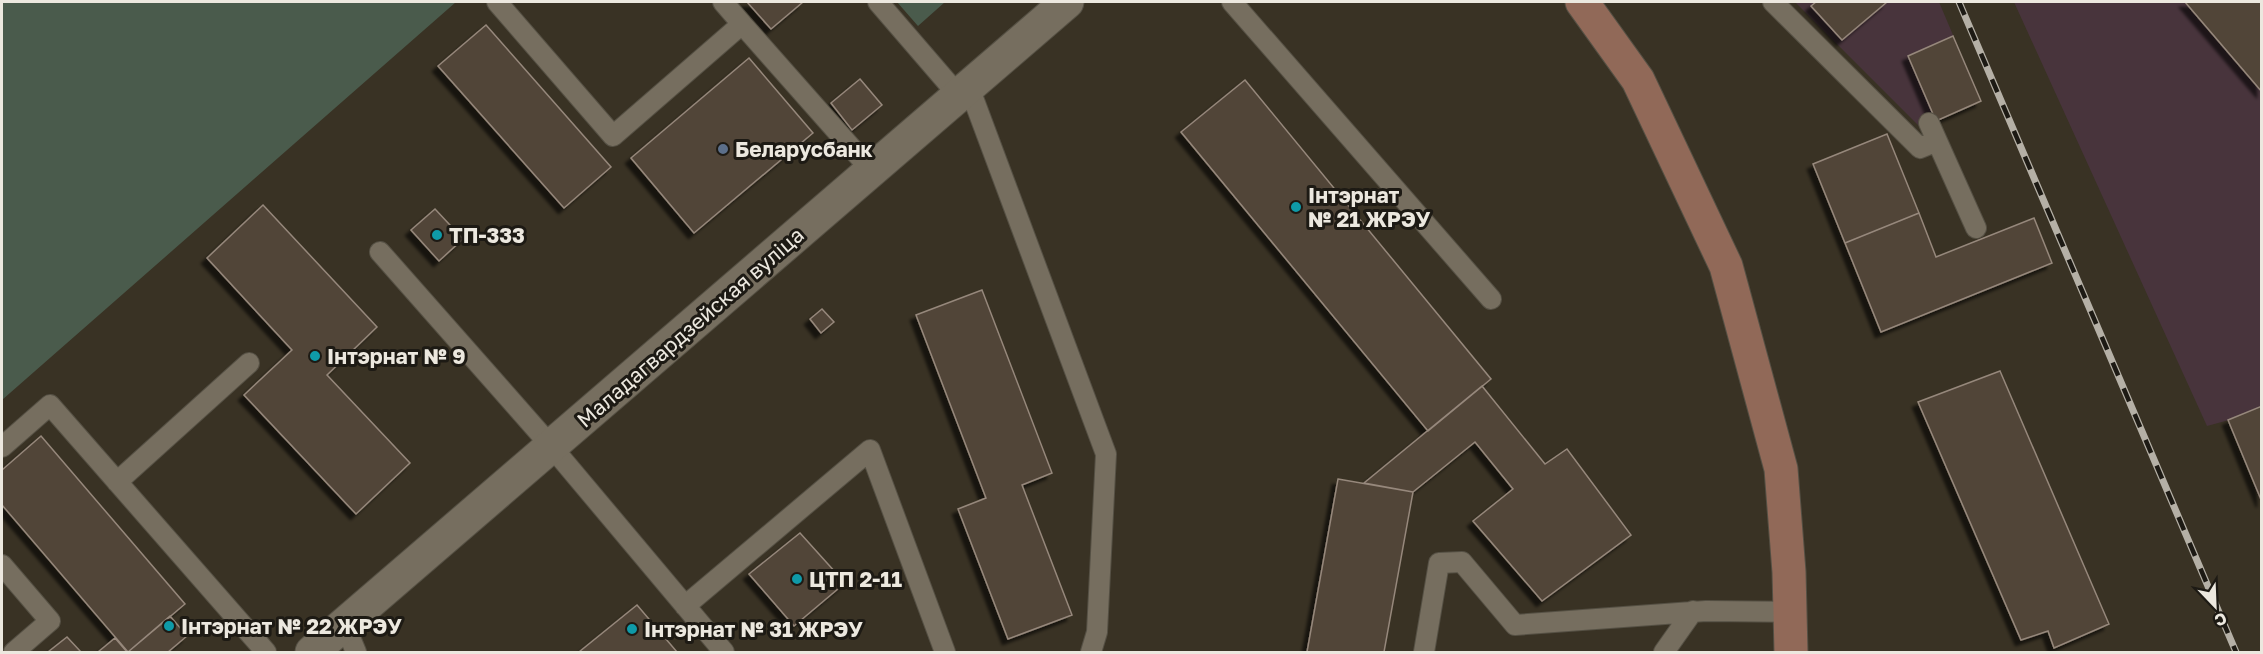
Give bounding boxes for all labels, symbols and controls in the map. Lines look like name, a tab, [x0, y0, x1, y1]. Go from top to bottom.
place label: Беларусбанк	[735, 136, 873, 162]
marker: Беларусбанк	[716, 142, 730, 156]
place label: Інтэрнат № 21 ЖРЭУ	[1308, 182, 1430, 232]
marker: Інтэрнат № 21 ЖРЭУ	[1289, 200, 1303, 214]
street label: Маладагвардзейская вуліца	[571, 221, 809, 433]
place label: ТП-333	[449, 222, 525, 248]
marker: ТП-333	[430, 228, 444, 242]
place label: Інтэрнат № 9	[327, 343, 466, 369]
marker: Інтэрнат № 9	[308, 349, 322, 363]
place label: ЦТП 2-11	[809, 566, 902, 592]
marker: ЦТП 2-11	[790, 572, 804, 586]
north arrow	[2185, 576, 2245, 636]
text: С	[2212, 608, 2230, 631]
place label: Інтэрнат № 22 ЖРЭУ	[181, 613, 402, 639]
place label: Інтэрнат № 31 ЖРЭУ	[644, 616, 863, 642]
marker: Інтэрнат № 22 ЖРЭУ	[162, 619, 176, 633]
marker: Інтэрнат № 31 ЖРЭУ	[625, 622, 639, 636]

